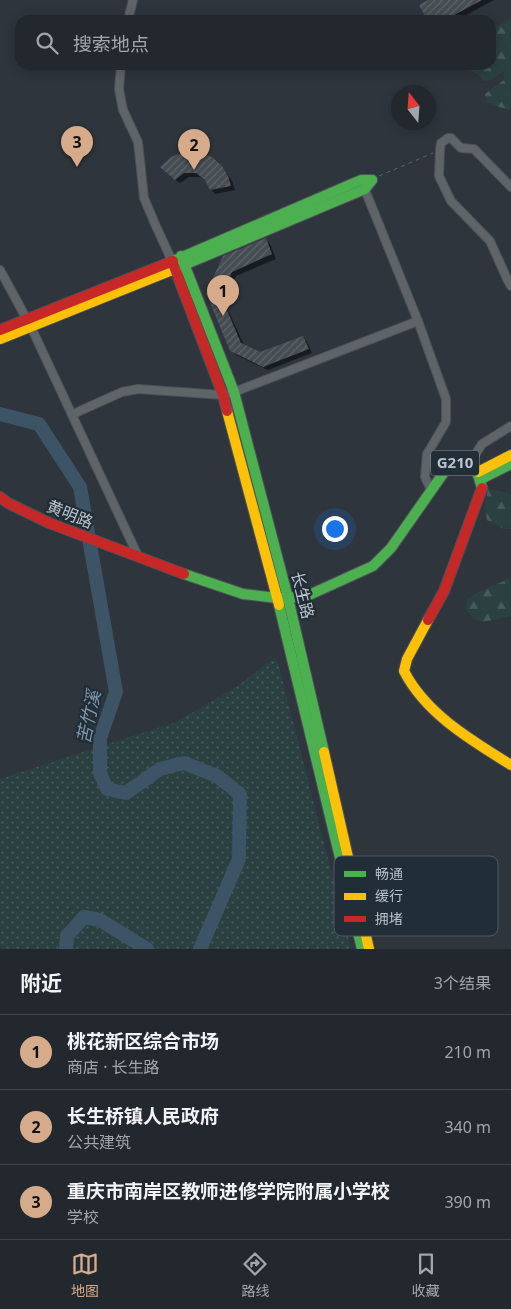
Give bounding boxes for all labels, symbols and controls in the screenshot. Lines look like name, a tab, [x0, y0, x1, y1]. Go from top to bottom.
search box	[15, 15, 496, 70]
icon: search	[33, 29, 61, 57]
text: 搜索地点	[73, 31, 149, 57]
north arrow	[391, 85, 436, 130]
pin: 3	[61, 126, 93, 167]
pin: 2	[178, 129, 210, 170]
pin: 1	[207, 275, 239, 316]
road number: G210	[431, 450, 479, 476]
street label: 黄明路	[44, 495, 96, 533]
your location	[322, 516, 348, 542]
street label: 长生路	[287, 569, 319, 621]
water label: 苦竹溪	[71, 686, 106, 746]
legend	[334, 856, 498, 936]
text: 畅通	[375, 864, 403, 883]
text: 缓行	[375, 886, 403, 905]
text: 拥堵	[375, 909, 403, 928]
text: 附近	[20, 969, 62, 997]
text: 3个结果	[434, 972, 491, 994]
text: 桃花新区综合市场	[67, 1028, 219, 1054]
text: 1	[31, 1041, 41, 1063]
text: 210 m	[444, 1041, 491, 1063]
text: 商店 · 长生路	[67, 1056, 160, 1078]
text: 长生桥镇人民政府	[67, 1103, 219, 1129]
text: 2	[31, 1116, 41, 1138]
text: 340 m	[444, 1116, 491, 1138]
text: 公共建筑	[67, 1131, 131, 1153]
text: 重庆市南岸区教师进修学院附属小学校	[67, 1178, 390, 1204]
text: 3	[31, 1191, 41, 1213]
text: 390 m	[444, 1191, 491, 1213]
text: 学校	[67, 1206, 99, 1228]
tab: 地图	[71, 1250, 99, 1300]
tab: 路线	[241, 1250, 269, 1300]
tab: 收藏	[412, 1250, 440, 1300]

